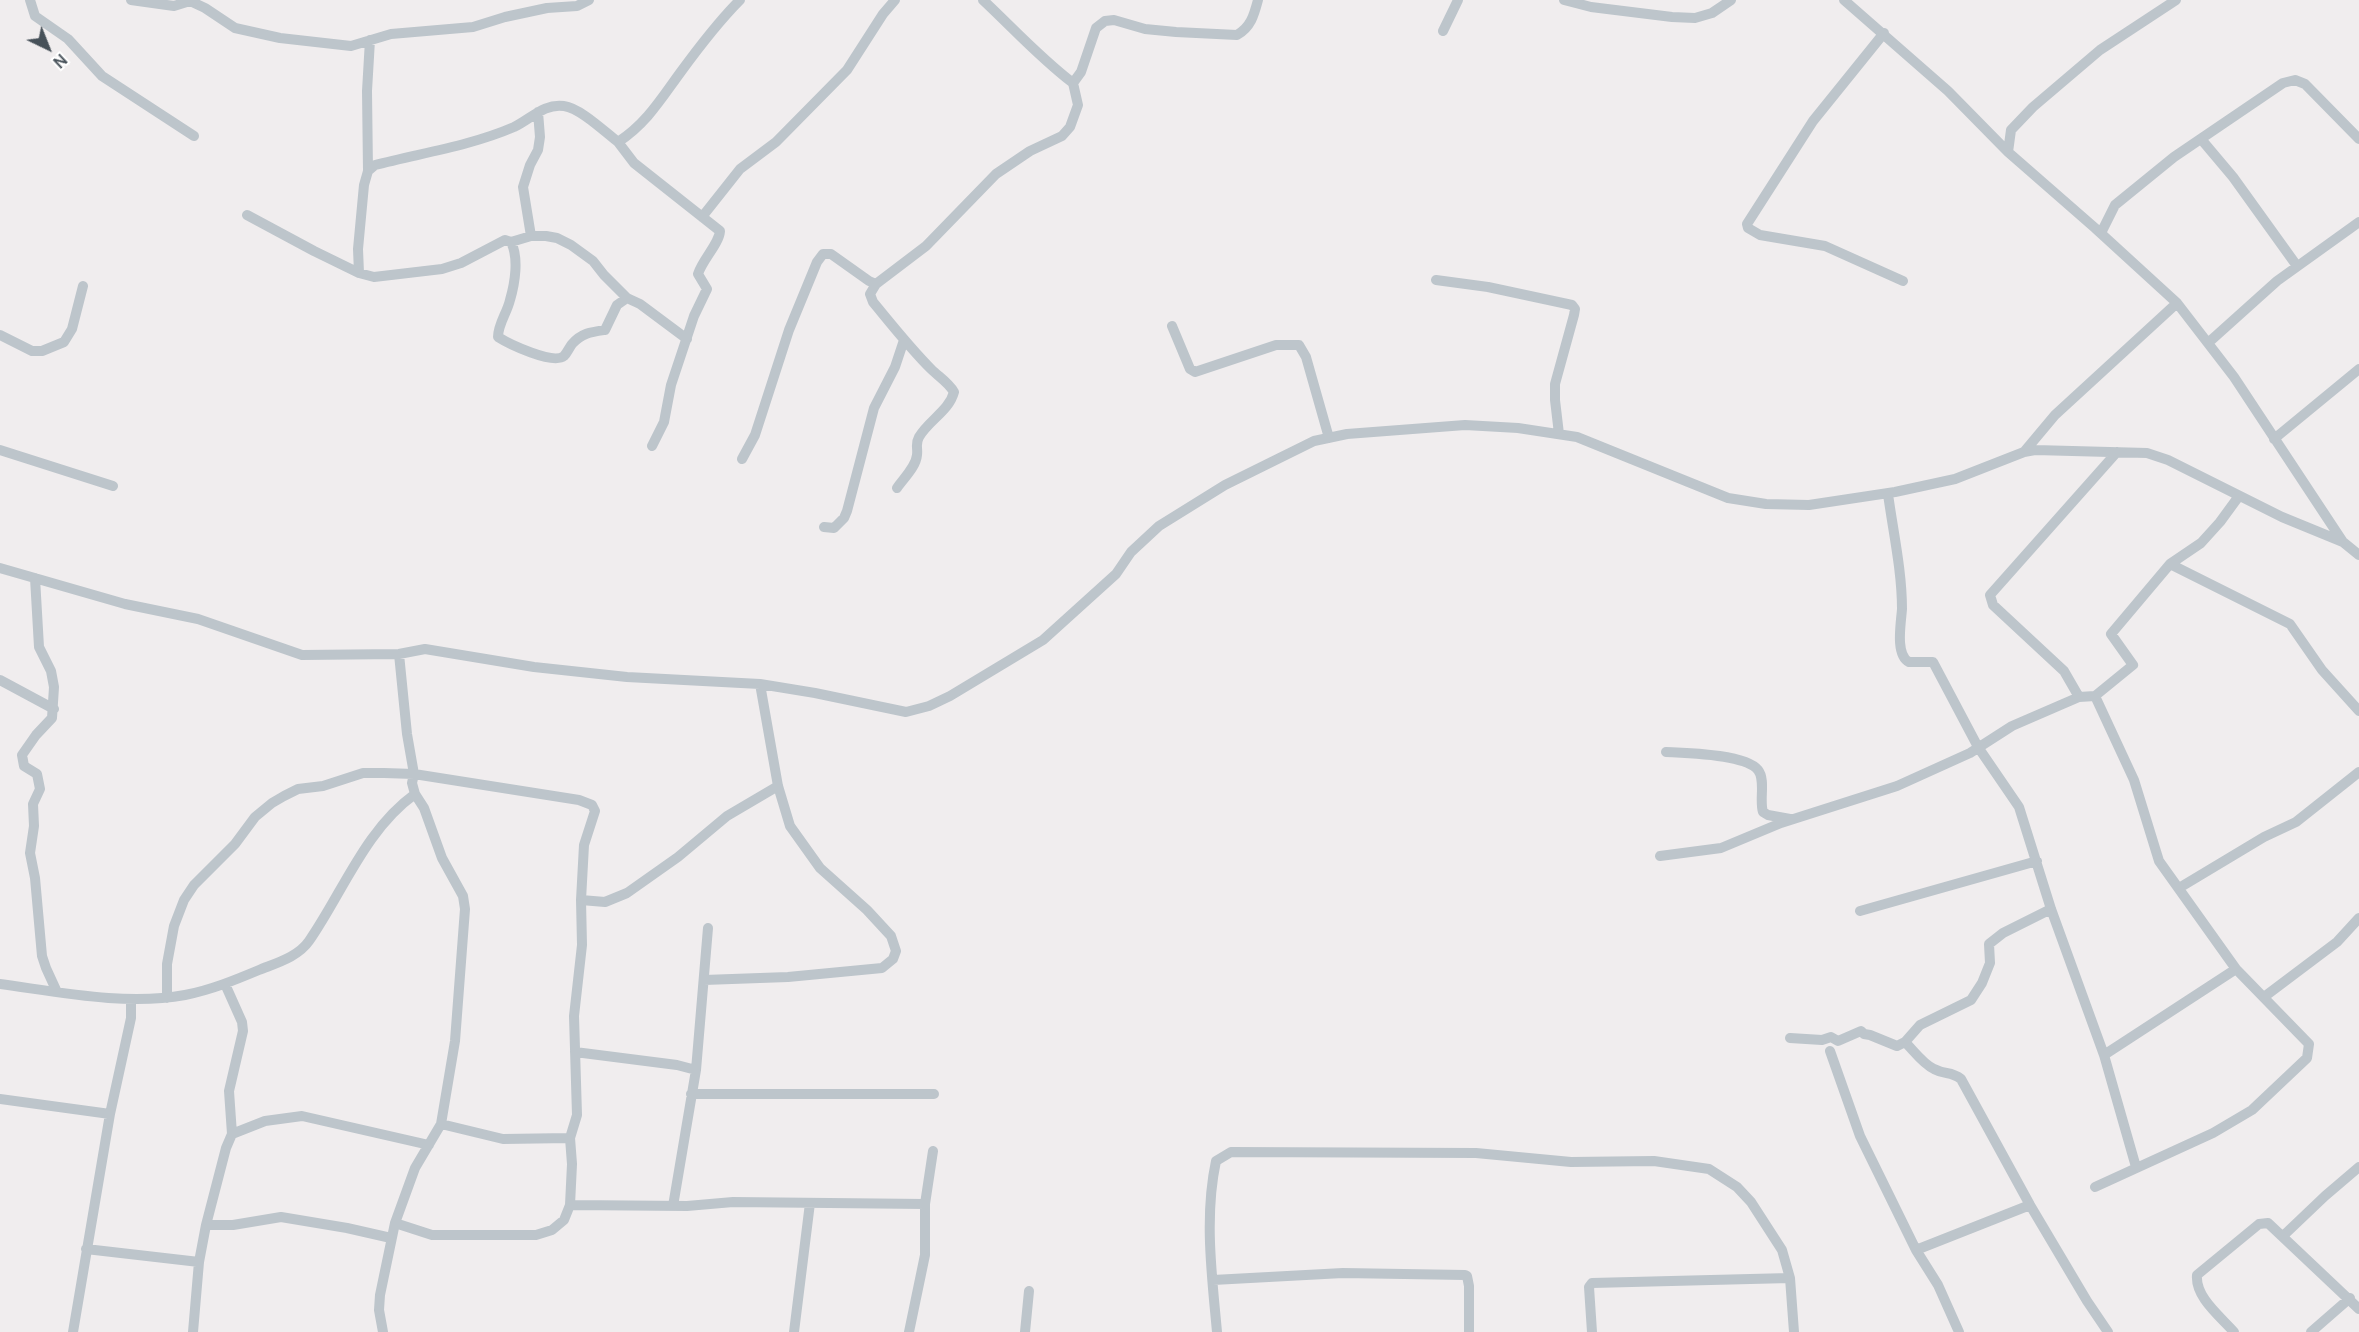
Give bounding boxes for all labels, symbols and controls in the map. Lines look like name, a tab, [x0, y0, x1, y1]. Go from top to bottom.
north arrow	[18, 18, 78, 78]
text: N	[49, 49, 72, 73]

